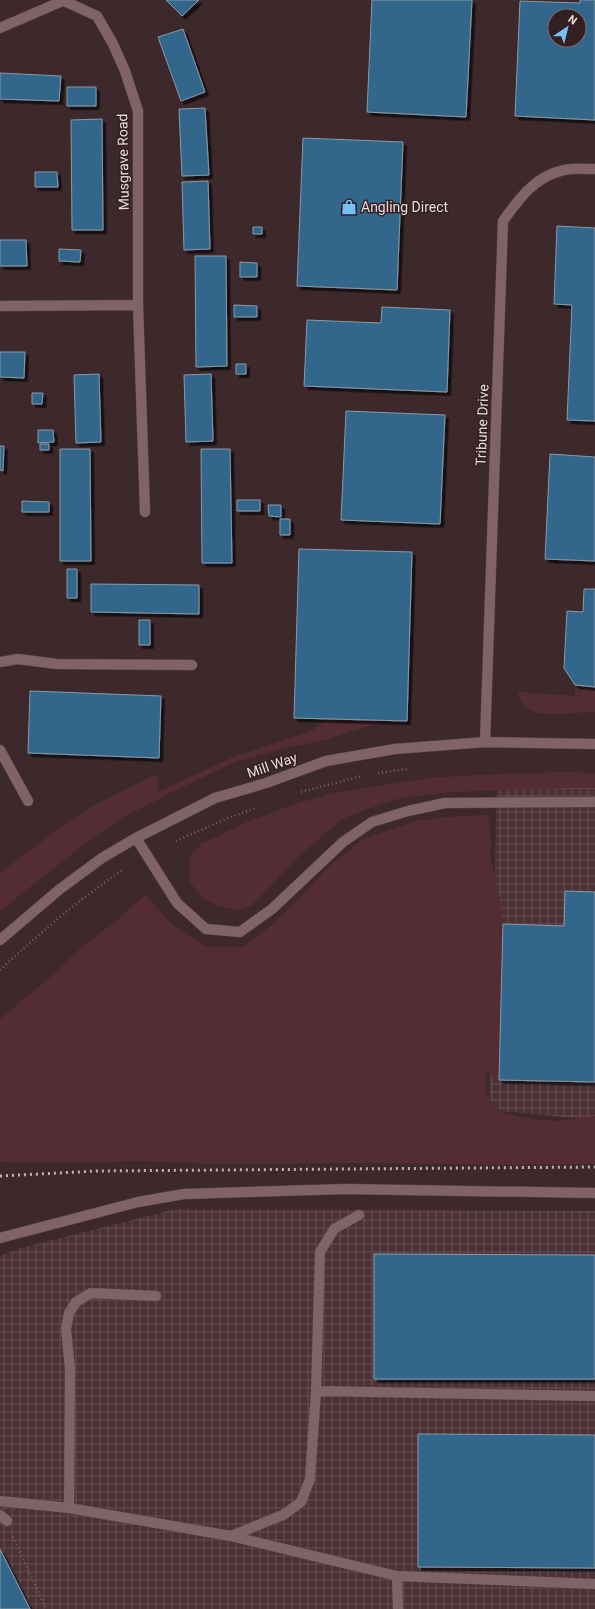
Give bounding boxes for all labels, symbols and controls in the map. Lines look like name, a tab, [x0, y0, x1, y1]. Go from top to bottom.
north arrow	[547, 8, 587, 48]
text: N	[566, 13, 580, 28]
street label: Musgrave Road	[114, 114, 132, 210]
shop icon: Angling Direct	[340, 198, 358, 216]
place label: Angling Direct	[361, 199, 449, 215]
street label: Tribune Drive	[473, 384, 491, 466]
street label: Mill Way	[245, 749, 300, 781]

